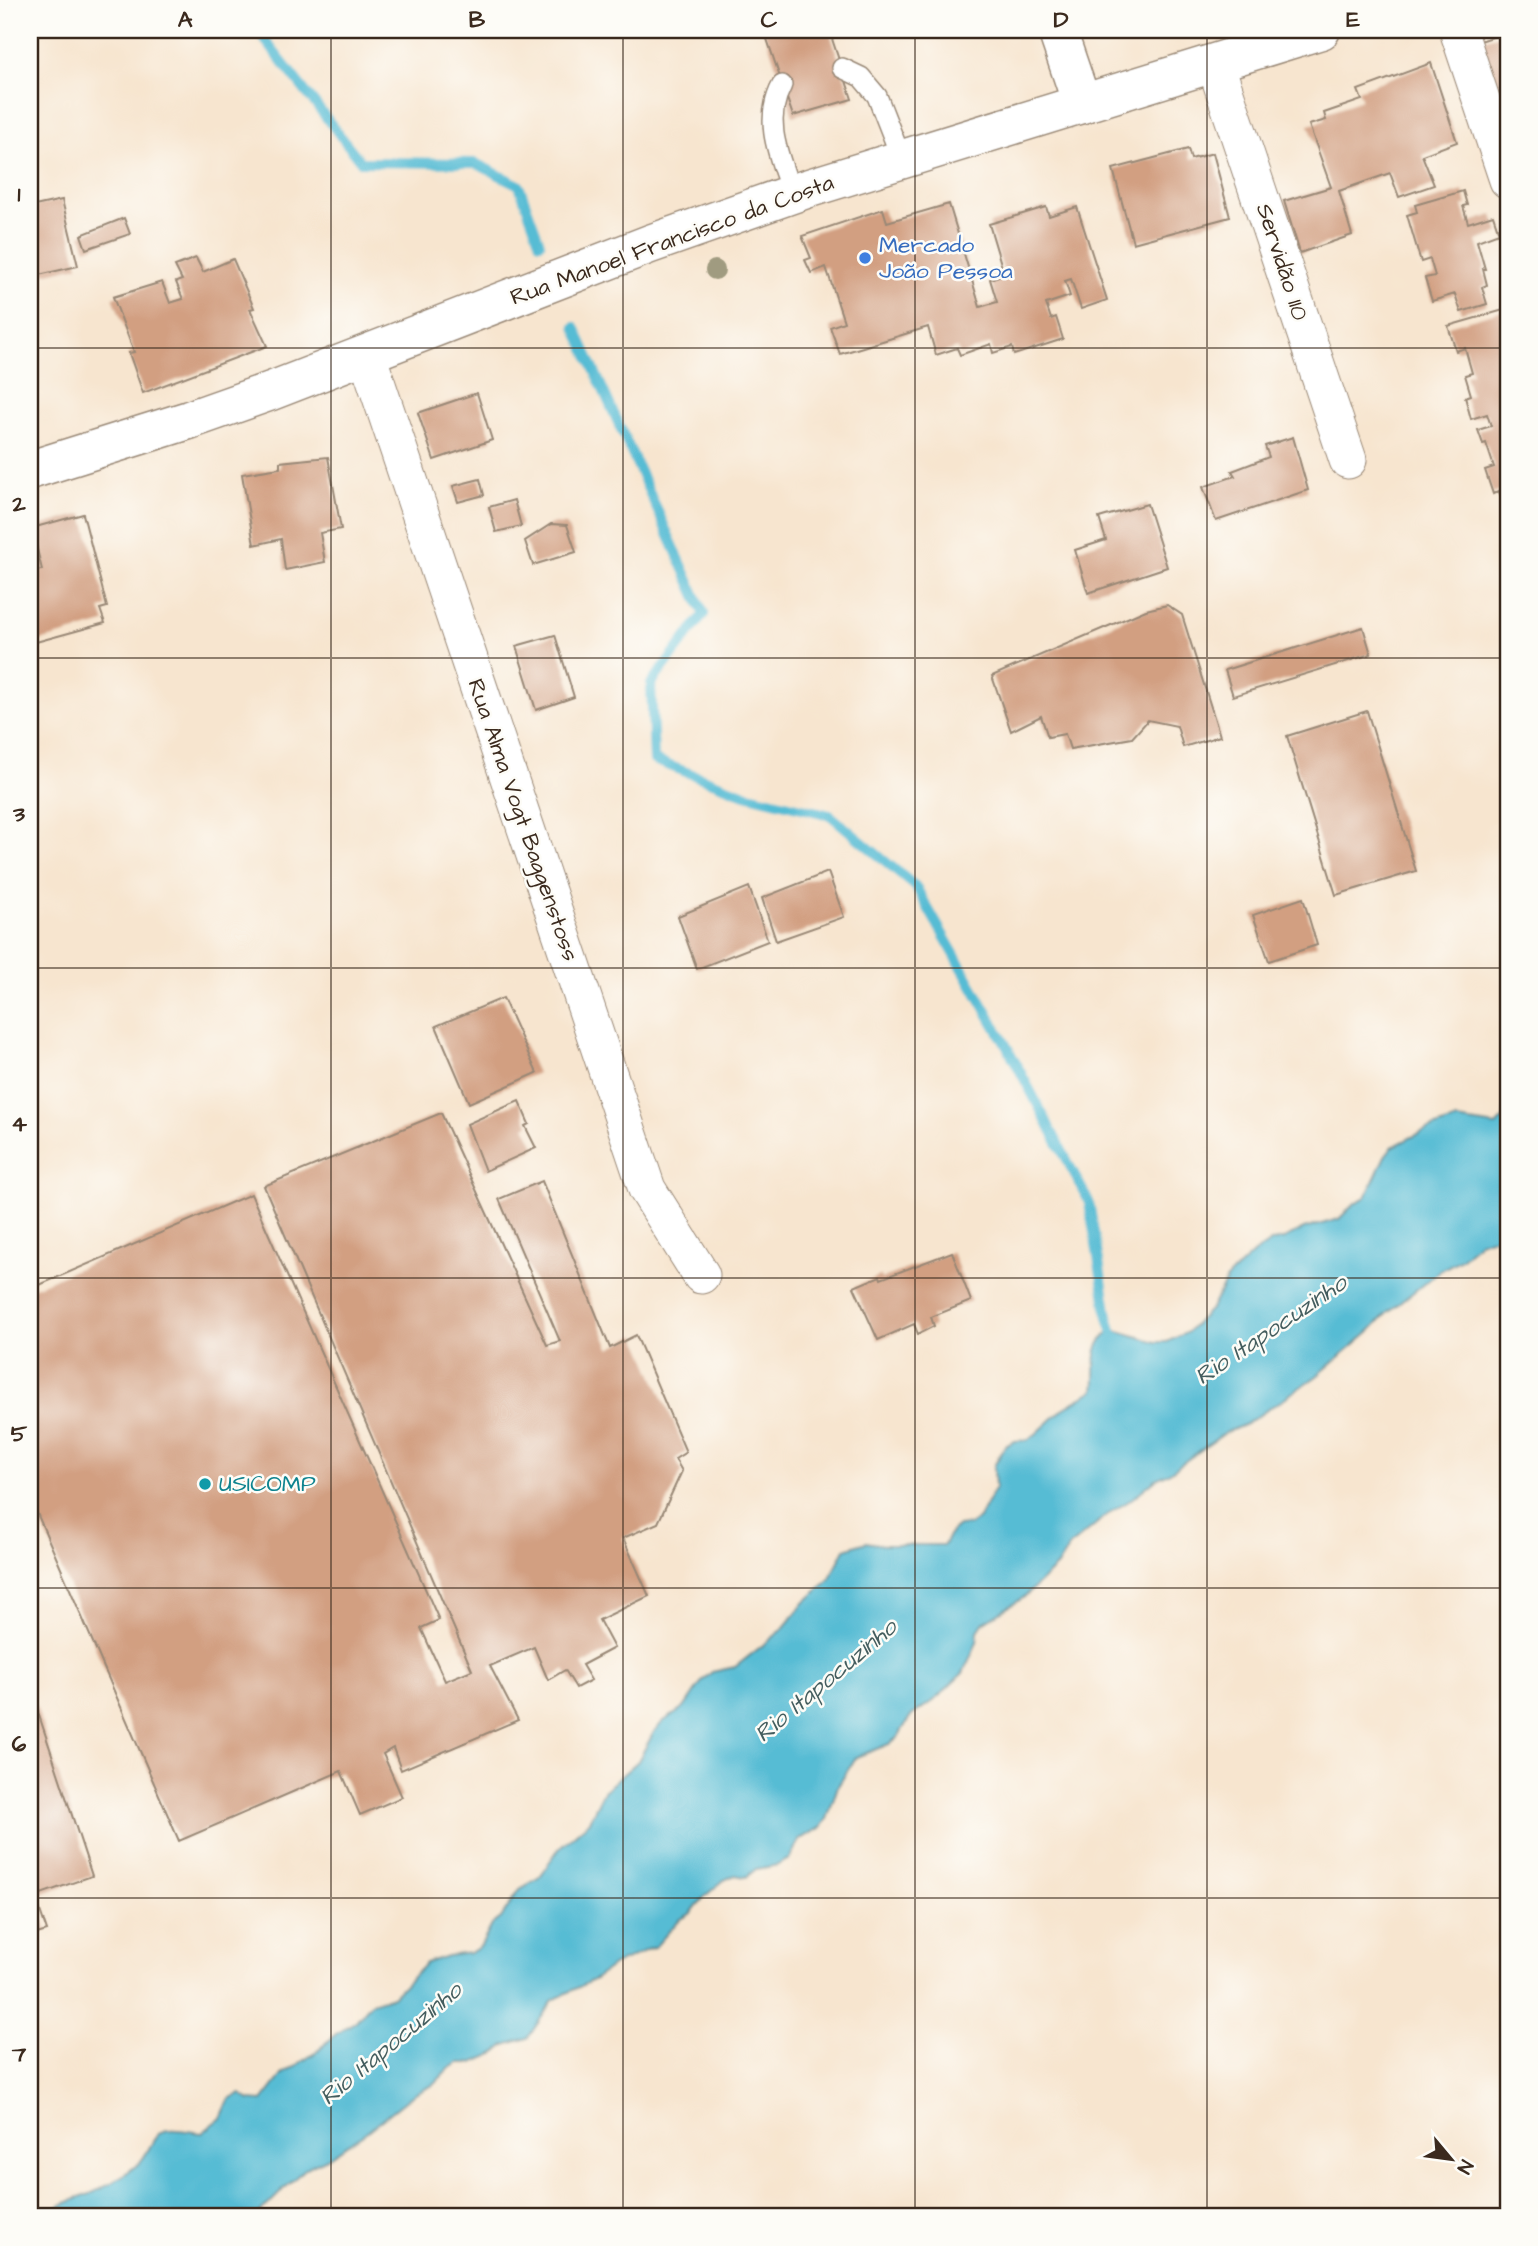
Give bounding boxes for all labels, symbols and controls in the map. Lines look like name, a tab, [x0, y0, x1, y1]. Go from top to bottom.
text: A	[178, 4, 193, 36]
text: B	[469, 4, 486, 36]
text: C	[761, 4, 778, 36]
text: D	[1054, 4, 1069, 36]
text: E	[1346, 4, 1360, 36]
street label: Rua Manoel Francisco da Costa	[506, 166, 838, 314]
text: 1	[18, 178, 21, 210]
street label: Servidão 110	[1248, 199, 1316, 325]
place label: Mercado João Pessoa	[879, 229, 1013, 287]
marker: Mercado João Pessoa	[857, 250, 873, 266]
text: 2	[11, 488, 26, 520]
street label: Rua Alma Vogt Baggenstoss	[459, 675, 586, 966]
text: 3	[12, 798, 25, 830]
text: 4	[11, 1108, 27, 1140]
water label: Rio Itapocuzinho	[1188, 1266, 1355, 1393]
text: 5	[11, 1418, 28, 1450]
place label: USICOMP	[219, 1468, 316, 1500]
marker: USICOMP	[197, 1476, 213, 1492]
water label: Rio Itapocuzinho	[747, 1610, 906, 1751]
text: 6	[12, 1728, 27, 1760]
water label: Rio Itapocuzinho	[312, 1973, 471, 2114]
text: 7	[11, 2038, 27, 2070]
north arrow	[1416, 2124, 1486, 2194]
text: N	[1450, 2155, 1479, 2178]

